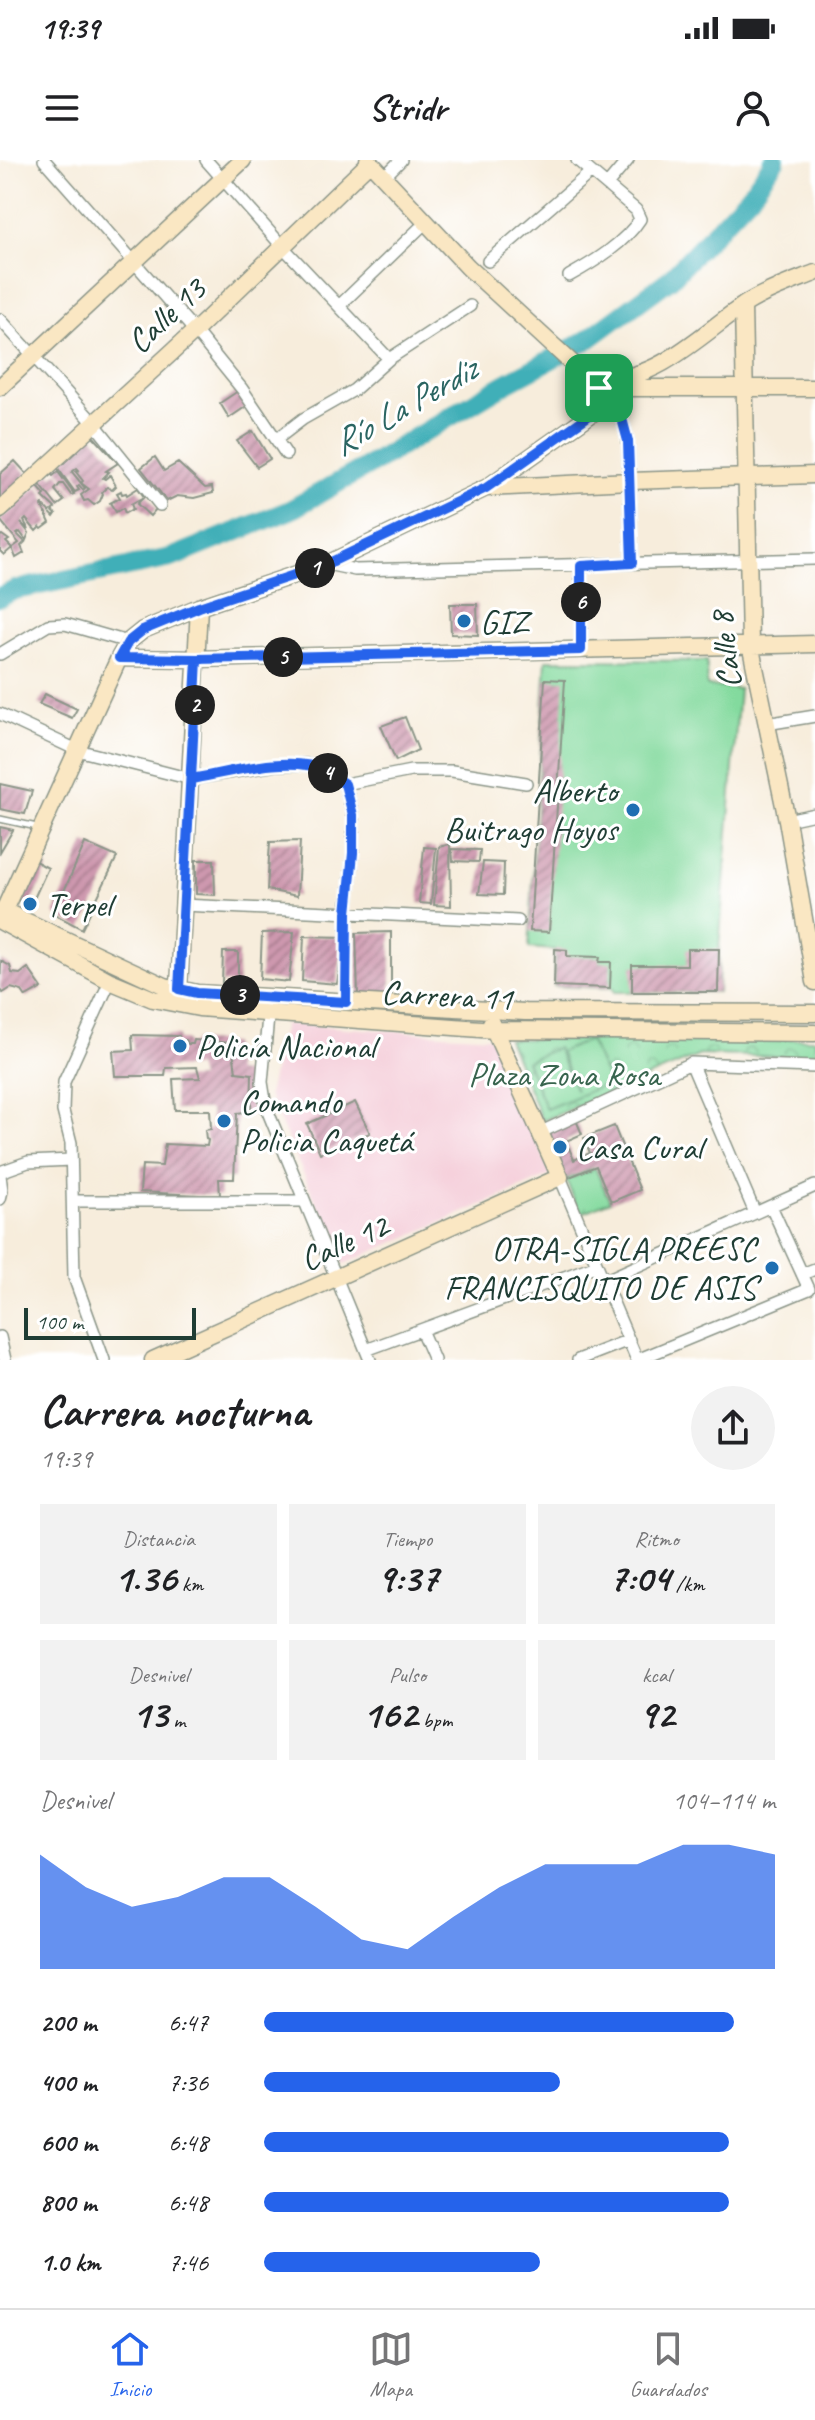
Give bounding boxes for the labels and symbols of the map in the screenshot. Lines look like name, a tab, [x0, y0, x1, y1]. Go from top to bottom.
street label: Calle 13	[118, 266, 216, 362]
water label: Río La Perdiz	[324, 343, 489, 466]
pin	[565, 354, 633, 422]
pin: 1	[295, 548, 335, 588]
pin: 6	[561, 582, 601, 622]
place label: GIZ	[480, 600, 533, 643]
street label: Calle 8	[699, 606, 751, 691]
marker: GIZ	[455, 612, 473, 630]
pin: 5	[263, 637, 303, 677]
pin: 2	[175, 685, 215, 725]
pin: 4	[308, 753, 348, 793]
place label: Alberto Buitrago Hoyos	[444, 769, 621, 851]
marker: Alberto Buitrago Hoyos	[624, 801, 642, 819]
place label: Terpel	[46, 883, 118, 926]
marker: Terpel	[21, 895, 39, 913]
street label: Carrera 11	[380, 970, 515, 1020]
pin: 3	[220, 975, 260, 1015]
place label: Policía Nacional	[196, 1025, 382, 1068]
marker: Policía Nacional	[171, 1037, 189, 1055]
park label: Plaza Zona Rosa	[468, 1053, 663, 1096]
place label: Comando Policia Caquetá	[240, 1080, 416, 1162]
marker: Comando Policia Caquetá	[215, 1112, 233, 1130]
place label: Casa Cural	[576, 1126, 708, 1169]
marker: Casa Cural	[551, 1138, 569, 1156]
street label: Calle 12	[293, 1202, 397, 1280]
place label: OTRA-SIGLA PREESC FRANCISQUITO DE ASIS	[444, 1227, 762, 1309]
marker: OTRA-SIGLA PREESC FRANCISQUITO DE ASIS	[763, 1259, 781, 1277]
scale bar	[24, 1304, 196, 1340]

